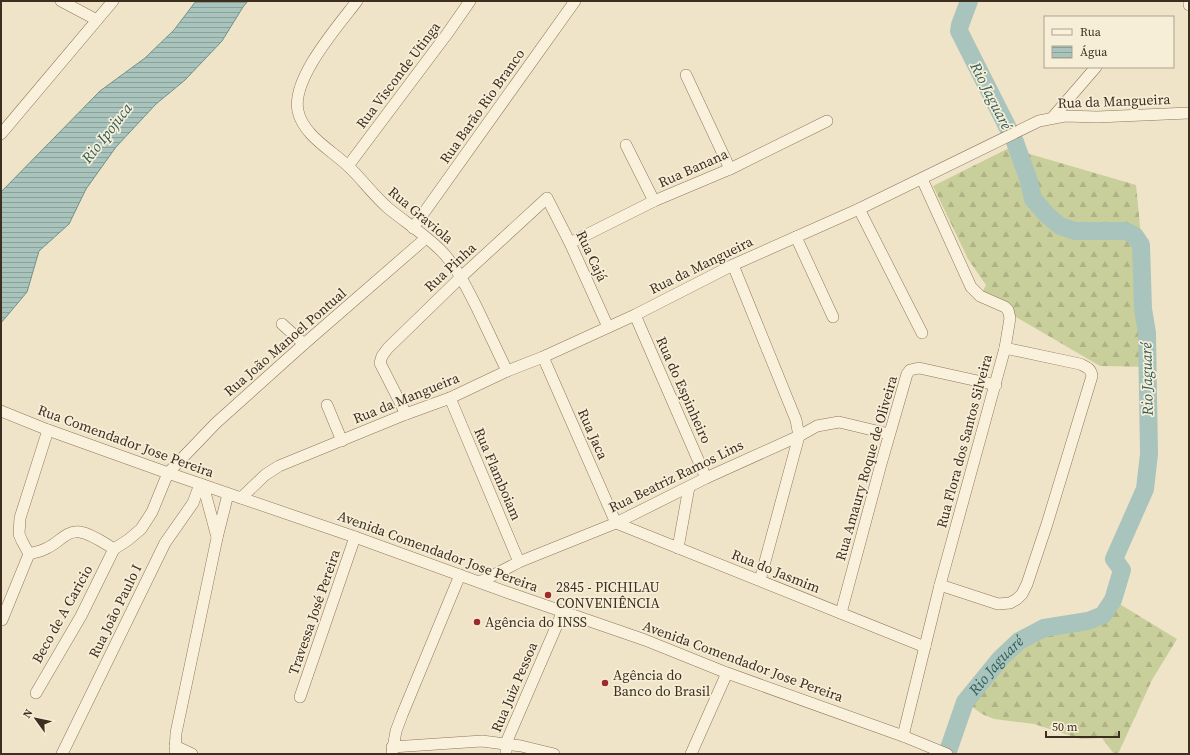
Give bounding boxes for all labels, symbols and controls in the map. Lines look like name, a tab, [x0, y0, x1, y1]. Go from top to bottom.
legend	[1044, 16, 1174, 68]
street label: Rua Visconde Utinga	[351, 17, 445, 132]
text: Rua	[1080, 24, 1102, 40]
street label: Rua Barão Rio Branco	[435, 44, 529, 167]
text: Água	[1080, 44, 1108, 60]
water label: Rio Jaguaré	[965, 58, 1018, 134]
street label: Rua da Mangueira	[1057, 89, 1172, 113]
water label: Rio Ipojuca	[76, 98, 137, 168]
street label: Rua Banana	[655, 143, 732, 192]
street label: Rua Graviola	[384, 182, 459, 249]
street label: Rua Cajá	[571, 227, 613, 286]
street label: Rua da Mangueira	[646, 231, 757, 299]
street label: Rua Pinha	[420, 237, 481, 296]
street label: Rua João Manoel Pontual	[219, 283, 351, 401]
street label: Rua do Espinheiro	[652, 333, 717, 447]
water label: Rio Jaguaré	[1135, 341, 1158, 417]
street label: Rua Flora dos Santos Silveira	[931, 351, 997, 530]
street label: Rua da Mangueira	[350, 367, 463, 428]
street label: Rua Amaury Roque de Oliveira	[830, 372, 902, 563]
street label: Rua Comendador Jose Pereira	[35, 400, 218, 483]
street label: Rua Jaca	[573, 406, 613, 463]
street label: Rua Flamboiam	[469, 425, 527, 524]
street label: Rua Beatriz Ramos Lins	[605, 435, 747, 517]
street label: Avenida Comendador Jose Pereira	[335, 505, 542, 597]
street label: Rua do Jasmim	[729, 544, 824, 598]
street label: Travessa José Pereira	[283, 546, 345, 677]
street label: Beco de A Caricio	[27, 561, 97, 667]
street label: Rua João Paulo I	[84, 561, 146, 661]
place label: 2845 - PICHILAU CONVENIÊNCIA	[556, 577, 660, 613]
marker: 2845 - PICHILAU CONVENIÊNCIA	[543, 590, 553, 600]
place label: Agência do INSS	[485, 612, 587, 632]
street label: Avenida Comendador Jose Pereira	[640, 615, 847, 707]
marker: Agência do INSS	[472, 617, 482, 627]
water label: Rio Jaguaré	[963, 630, 1029, 700]
street label: Rua Juiz Pessoa	[486, 638, 542, 735]
place label: Agência do Banco do Brasil	[613, 665, 710, 701]
marker: Agência do Banco do Brasil	[600, 678, 610, 688]
north arrow	[16, 699, 56, 739]
text: N	[20, 706, 37, 721]
scale bar	[1046, 713, 1119, 739]
text: 50 m	[1052, 719, 1078, 735]

